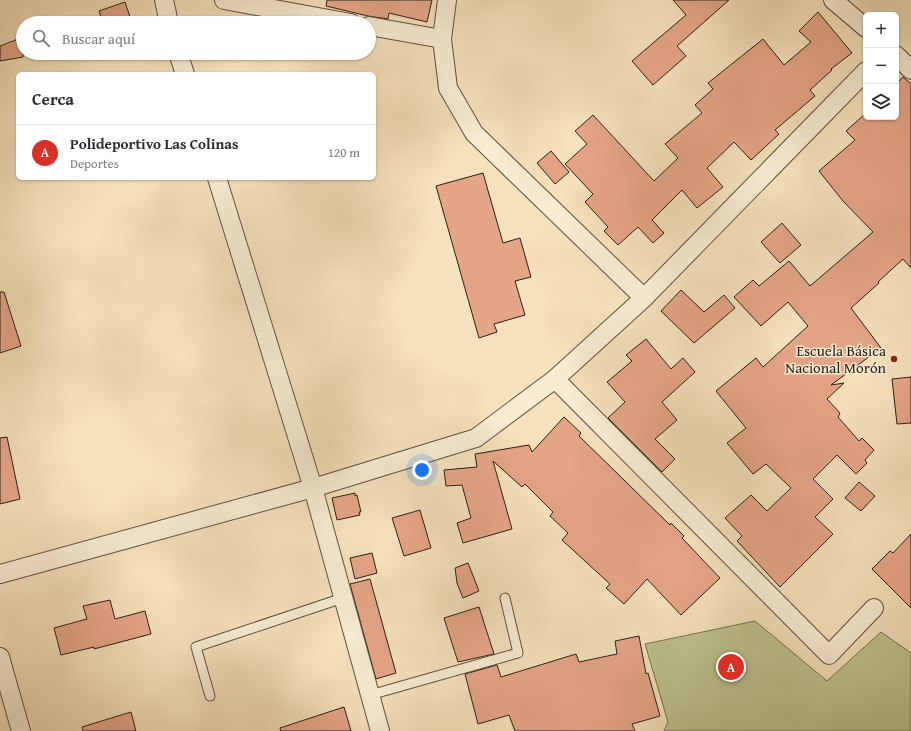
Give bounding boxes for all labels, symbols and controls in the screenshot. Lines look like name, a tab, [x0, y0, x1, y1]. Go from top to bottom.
map controls	[863, 12, 899, 120]
button: +	[863, 12, 899, 48]
search box	[16, 16, 376, 60]
icon: search	[30, 27, 52, 49]
text: Buscar aquí	[62, 28, 135, 49]
button: −	[863, 48, 899, 84]
button: layers	[863, 84, 899, 120]
text: Cerca	[32, 86, 74, 111]
text: Polideportivo Las Colinas	[70, 133, 238, 154]
text: A	[41, 143, 49, 162]
text: 120 m	[328, 143, 360, 162]
text: Deportes	[70, 154, 119, 173]
place label: Escuela Básica Nacional Morón	[785, 340, 887, 378]
marker: Escuela Básica Nacional Morón	[889, 354, 899, 364]
your location	[412, 460, 432, 480]
pin: A	[718, 652, 744, 682]

